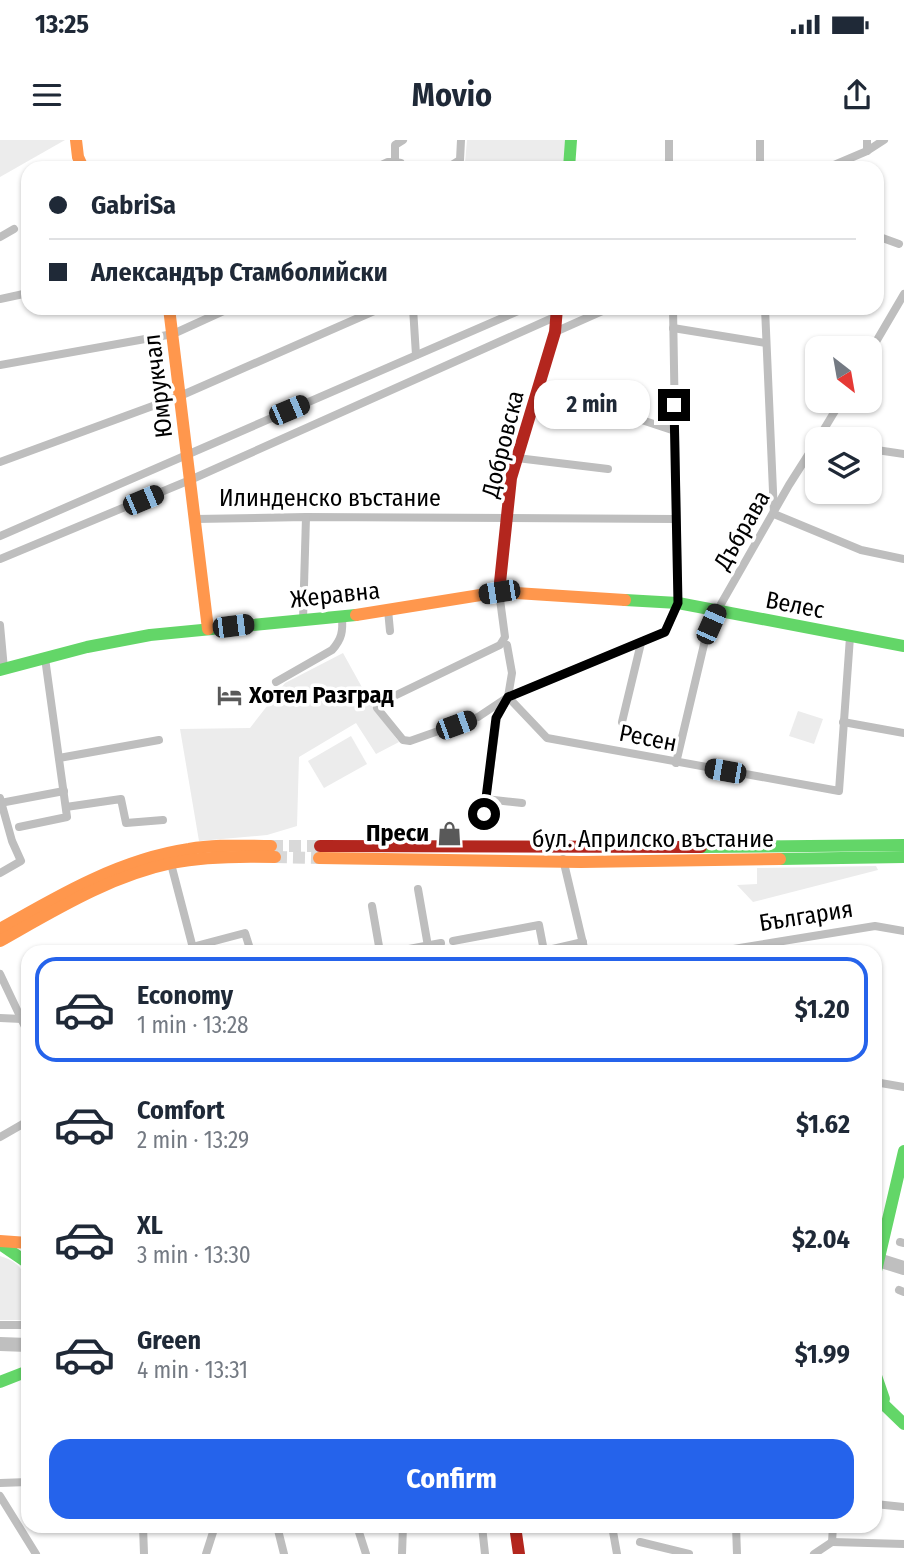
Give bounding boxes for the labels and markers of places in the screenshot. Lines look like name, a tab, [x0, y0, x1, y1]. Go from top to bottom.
hotel icon: Хотел Разград	[215, 681, 243, 709]
place label: Хотел Разград	[248, 681, 394, 709]
place label: Преси	[366, 819, 429, 847]
shop icon: Преси	[435, 819, 463, 847]

